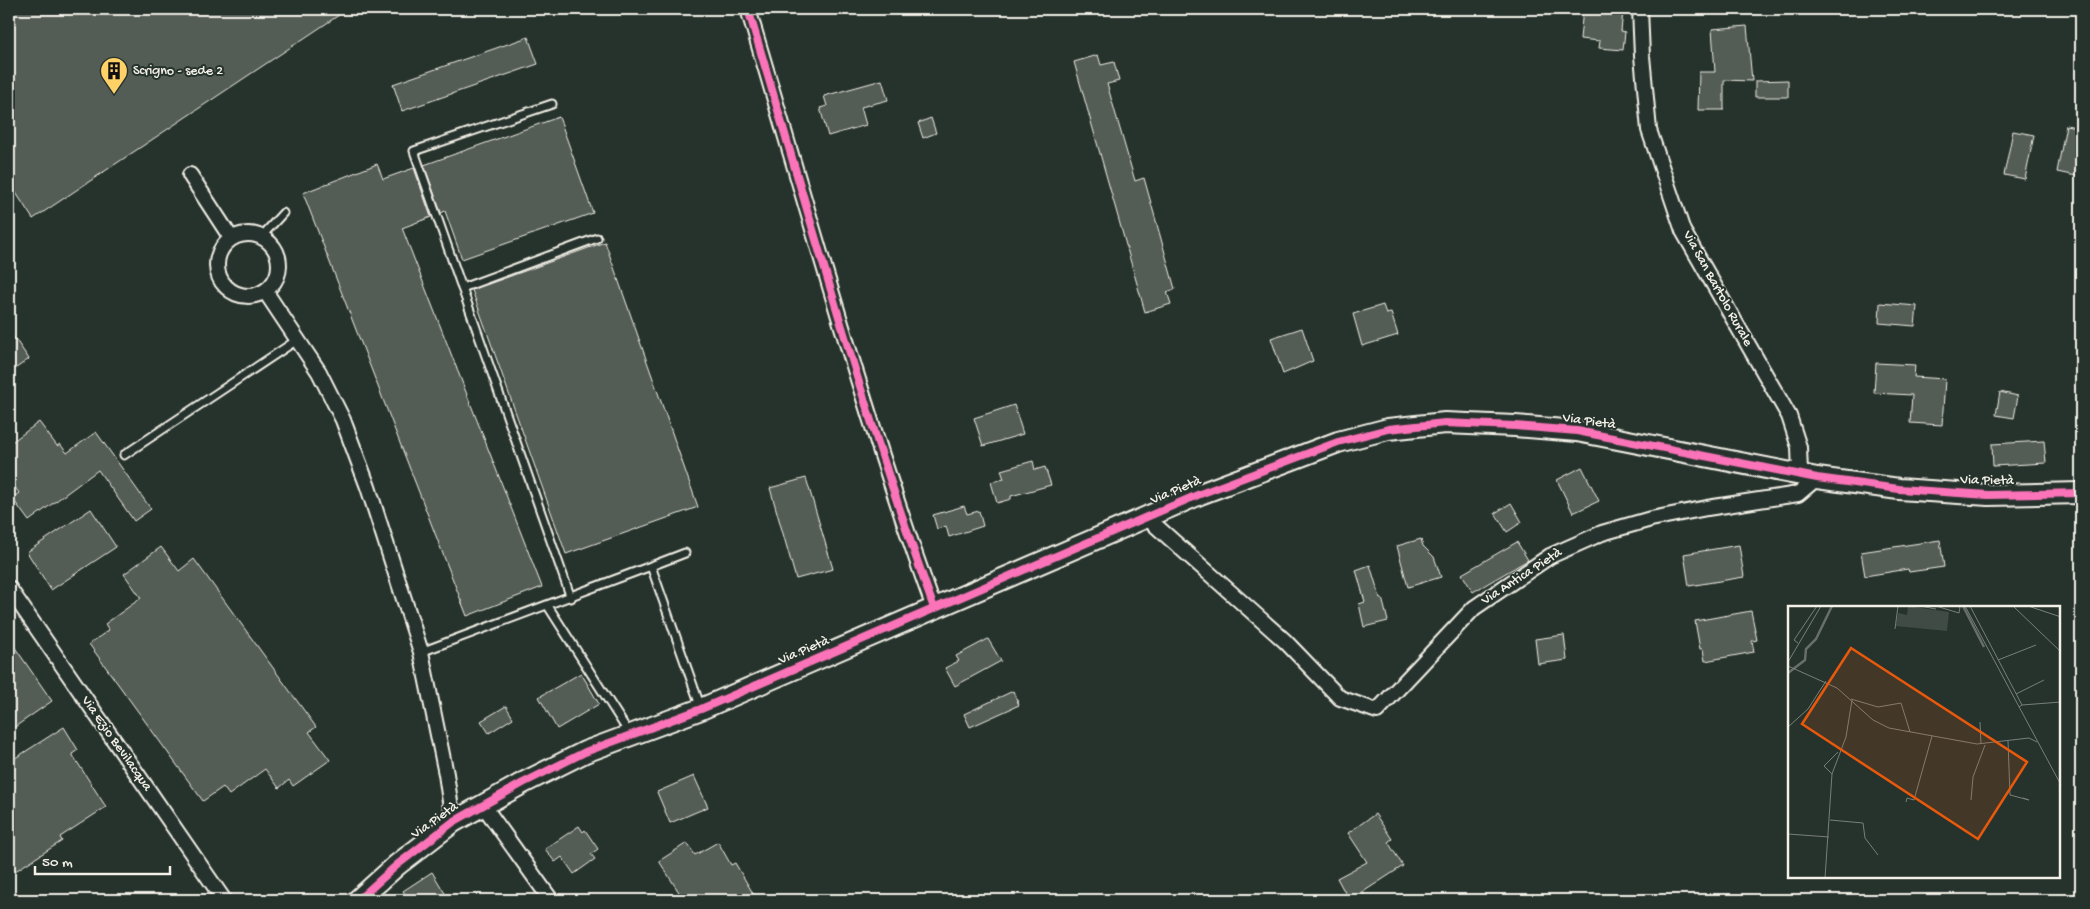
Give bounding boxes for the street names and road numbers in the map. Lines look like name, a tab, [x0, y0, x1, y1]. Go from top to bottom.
street label: Via San Bartolo Rurale	[1678, 227, 1756, 350]
street label: Via Pietà	[1560, 410, 1618, 434]
street label: Via Pietà	[1147, 472, 1205, 510]
street label: Via Pietà	[1959, 472, 2015, 490]
street label: Via Antica Pietà	[1478, 544, 1567, 610]
street label: Via Pietà	[775, 632, 833, 670]
street label: Via Ezio Bevilacqua	[76, 692, 156, 796]
street label: Via Pietà	[407, 798, 463, 844]

